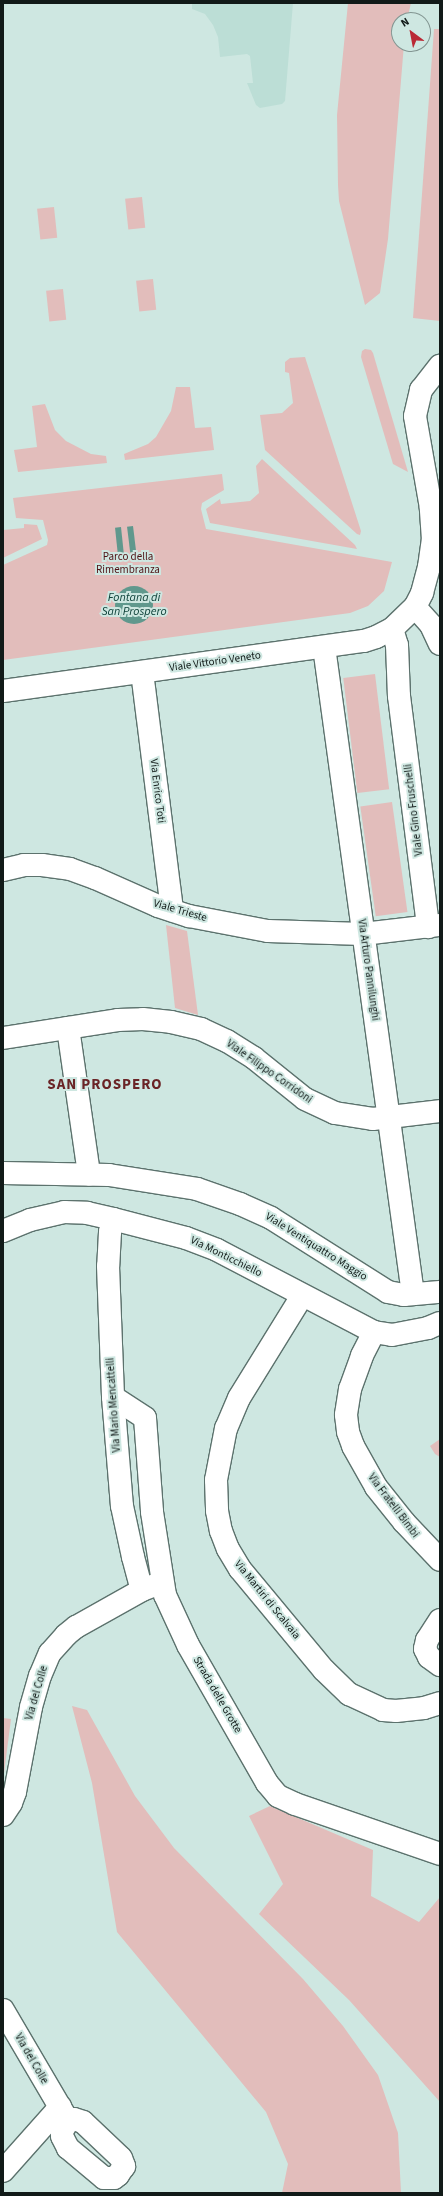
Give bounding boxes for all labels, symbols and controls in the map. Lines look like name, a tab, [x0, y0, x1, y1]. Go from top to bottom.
north arrow	[391, 12, 431, 52]
text: N	[398, 14, 412, 31]
park label: Parco della Rimembranza	[96, 551, 160, 577]
water label: Fontana di San Prospero	[101, 591, 167, 619]
street label: Viale Vittorio Veneto	[168, 649, 262, 675]
street label: Via Enrico Toti	[147, 758, 167, 824]
street label: Viale Gino Fruschelli	[402, 763, 426, 857]
street label: Viale Trieste	[152, 897, 208, 925]
street label: Via Arturo Pannilunghi	[354, 918, 382, 1022]
street label: Viale Filippo Corridoni	[224, 1037, 314, 1107]
district label: SAN PROSPERO	[47, 1076, 163, 1094]
street label: Viale Ventiquattro Maggio	[263, 1210, 369, 1284]
street label: Via Monticchiello	[188, 1234, 264, 1280]
street label: Via Mario Mencattelli	[104, 1357, 124, 1453]
street label: Via Fratelli Bimbi	[365, 1471, 421, 1541]
street label: Via Martiri di Scalvaia	[231, 1558, 303, 1642]
street label: Strada delle Grotte	[190, 1655, 244, 1735]
street label: Via del Colle	[23, 1664, 51, 1722]
street label: Via del Colle	[11, 2031, 51, 2087]

